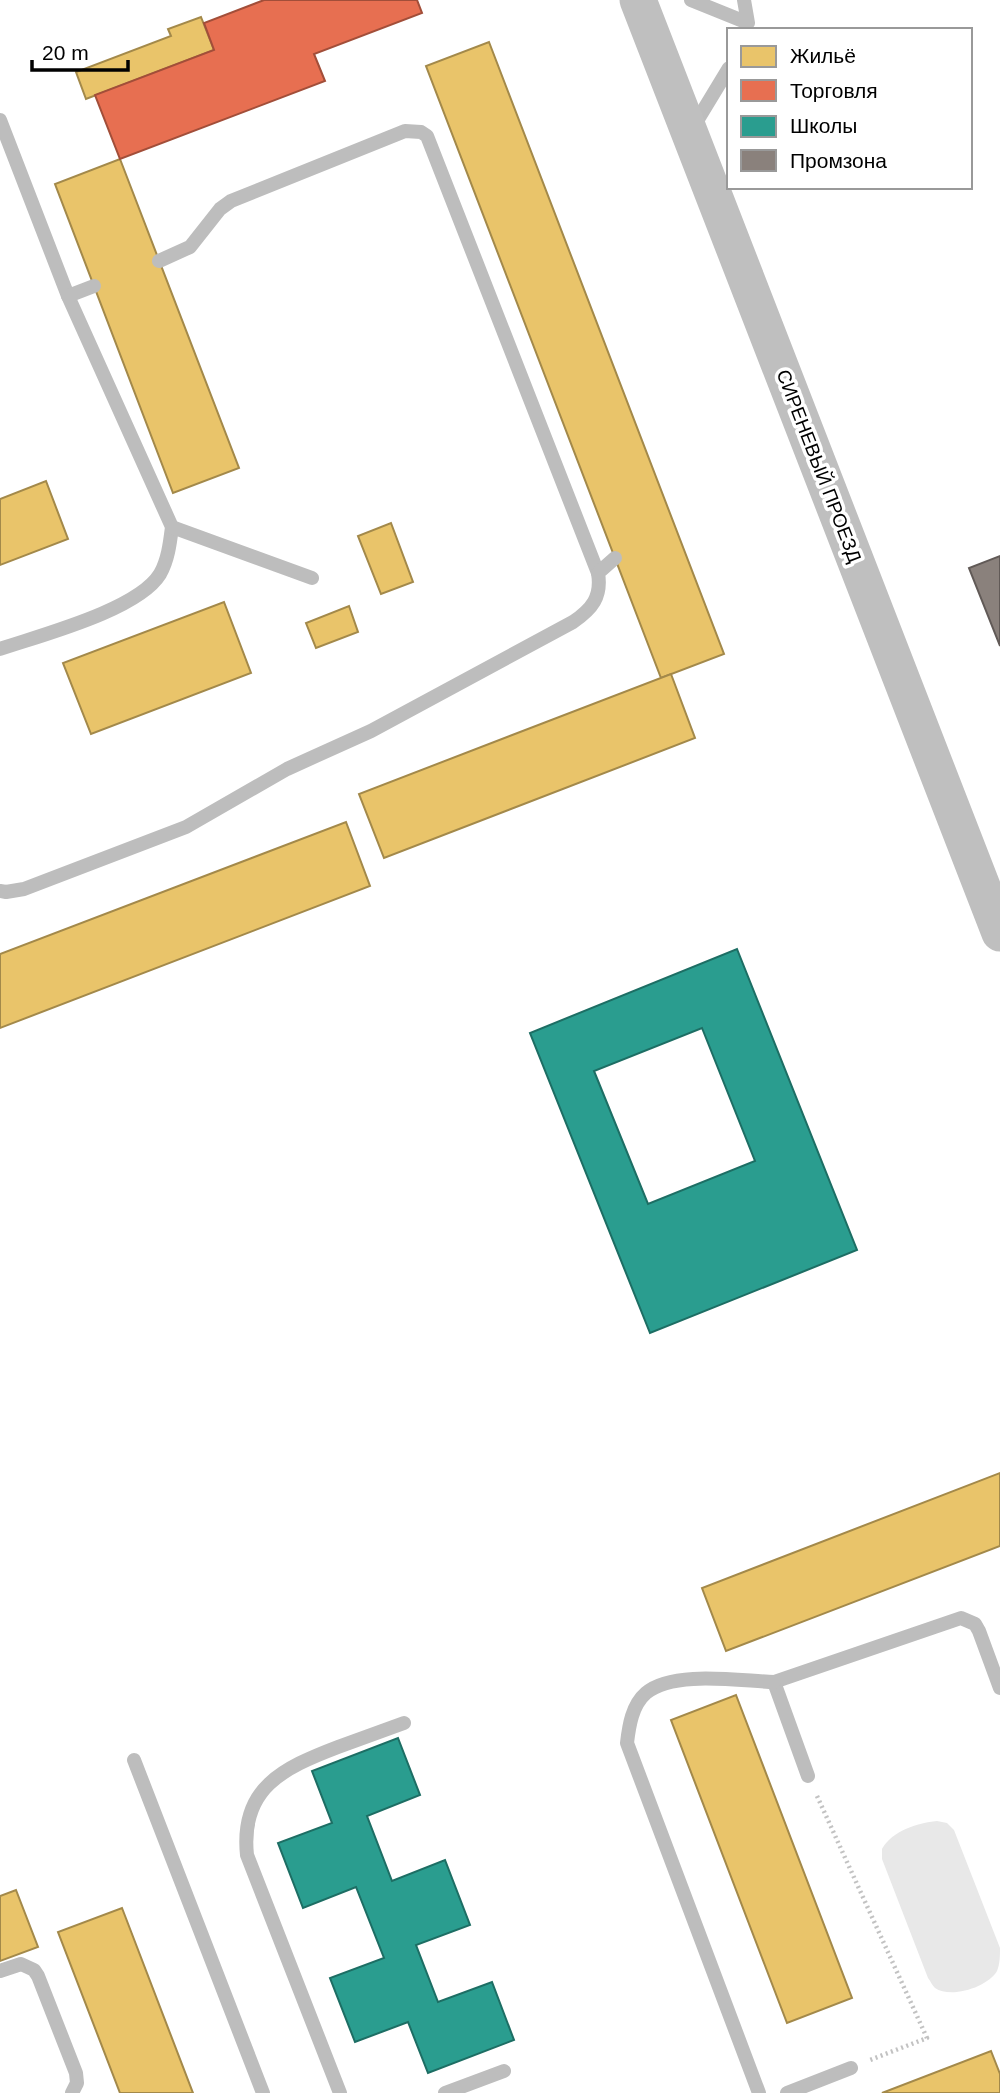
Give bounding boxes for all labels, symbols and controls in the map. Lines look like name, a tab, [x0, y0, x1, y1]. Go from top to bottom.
scale bar	[32, 28, 128, 72]
legend	[727, 28, 972, 189]
text: 20 m	[42, 41, 89, 64]
text: Жильё	[790, 44, 856, 67]
text: Торговля	[790, 79, 878, 102]
text: Школы	[790, 114, 857, 137]
text: Промзона	[790, 149, 887, 172]
street label: СИРЕНЕВЫЙ ПРОЕЗД	[772, 367, 866, 565]

